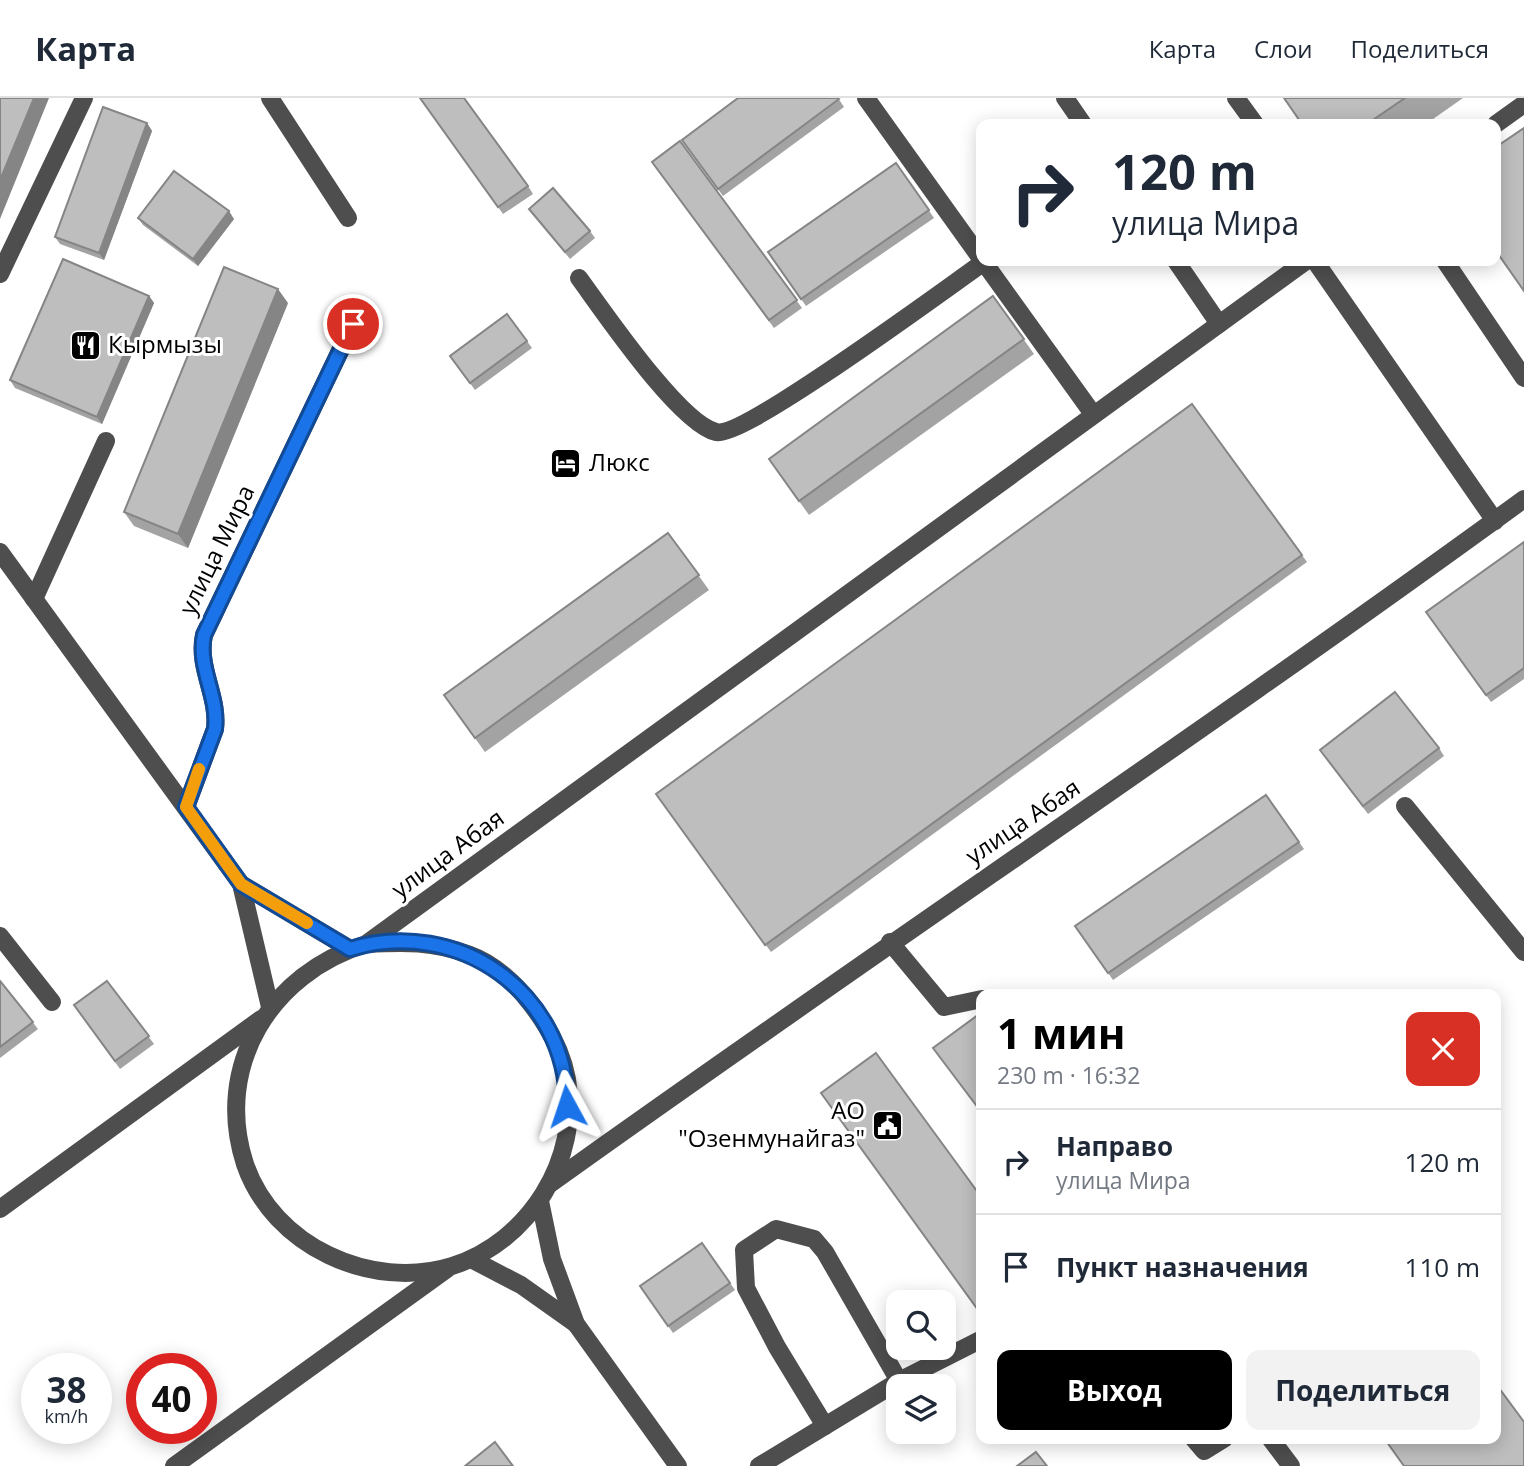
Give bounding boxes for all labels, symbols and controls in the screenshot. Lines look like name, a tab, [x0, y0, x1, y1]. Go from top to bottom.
text: Карта	[35, 26, 136, 71]
text: Карта	[1149, 32, 1216, 65]
text: Слои	[1254, 32, 1313, 65]
text: Поделиться	[1351, 32, 1489, 65]
text: 120 m	[1112, 138, 1257, 204]
icon: right	[997, 147, 1088, 238]
text: улица Мира	[1112, 201, 1299, 244]
pin	[323, 294, 383, 354]
icon: arrive	[334, 305, 372, 343]
place label: Кырмызы	[108, 327, 222, 360]
restaurant icon: Кырмызы	[68, 328, 102, 362]
place label: Люкс	[589, 445, 650, 478]
hotel icon: Люкс	[549, 446, 583, 480]
street label: улица Мира	[170, 479, 261, 620]
street label: улица Абая	[958, 770, 1086, 871]
street label: улица Абая	[384, 801, 510, 905]
text: 1 мин	[997, 1004, 1125, 1061]
button: close	[1406, 1012, 1480, 1086]
text: 230 m · 16:32	[997, 1059, 1140, 1091]
position arrow	[530, 1069, 604, 1143]
place label: АО "Озенмунайгаз"	[678, 1093, 865, 1154]
public building icon: АО "Озенмунайгаз"	[871, 1108, 905, 1142]
text: Направо	[1056, 1128, 1173, 1164]
icon: right	[997, 1143, 1035, 1181]
text: 120 m	[1405, 1144, 1480, 1180]
text: улица Мира	[1056, 1164, 1191, 1196]
icon: arrive	[997, 1248, 1035, 1286]
text: Пункт назначения	[1056, 1249, 1309, 1285]
text: 110 m	[1405, 1249, 1480, 1285]
map controls	[886, 1290, 956, 1444]
button: search	[886, 1290, 956, 1360]
button: Выход	[997, 1350, 1232, 1430]
button: Поделиться	[1246, 1350, 1480, 1430]
speed limit sign: 40	[126, 1353, 217, 1444]
text: 38	[46, 1366, 87, 1413]
button: layers	[886, 1374, 956, 1444]
text: km/h	[45, 1404, 88, 1428]

